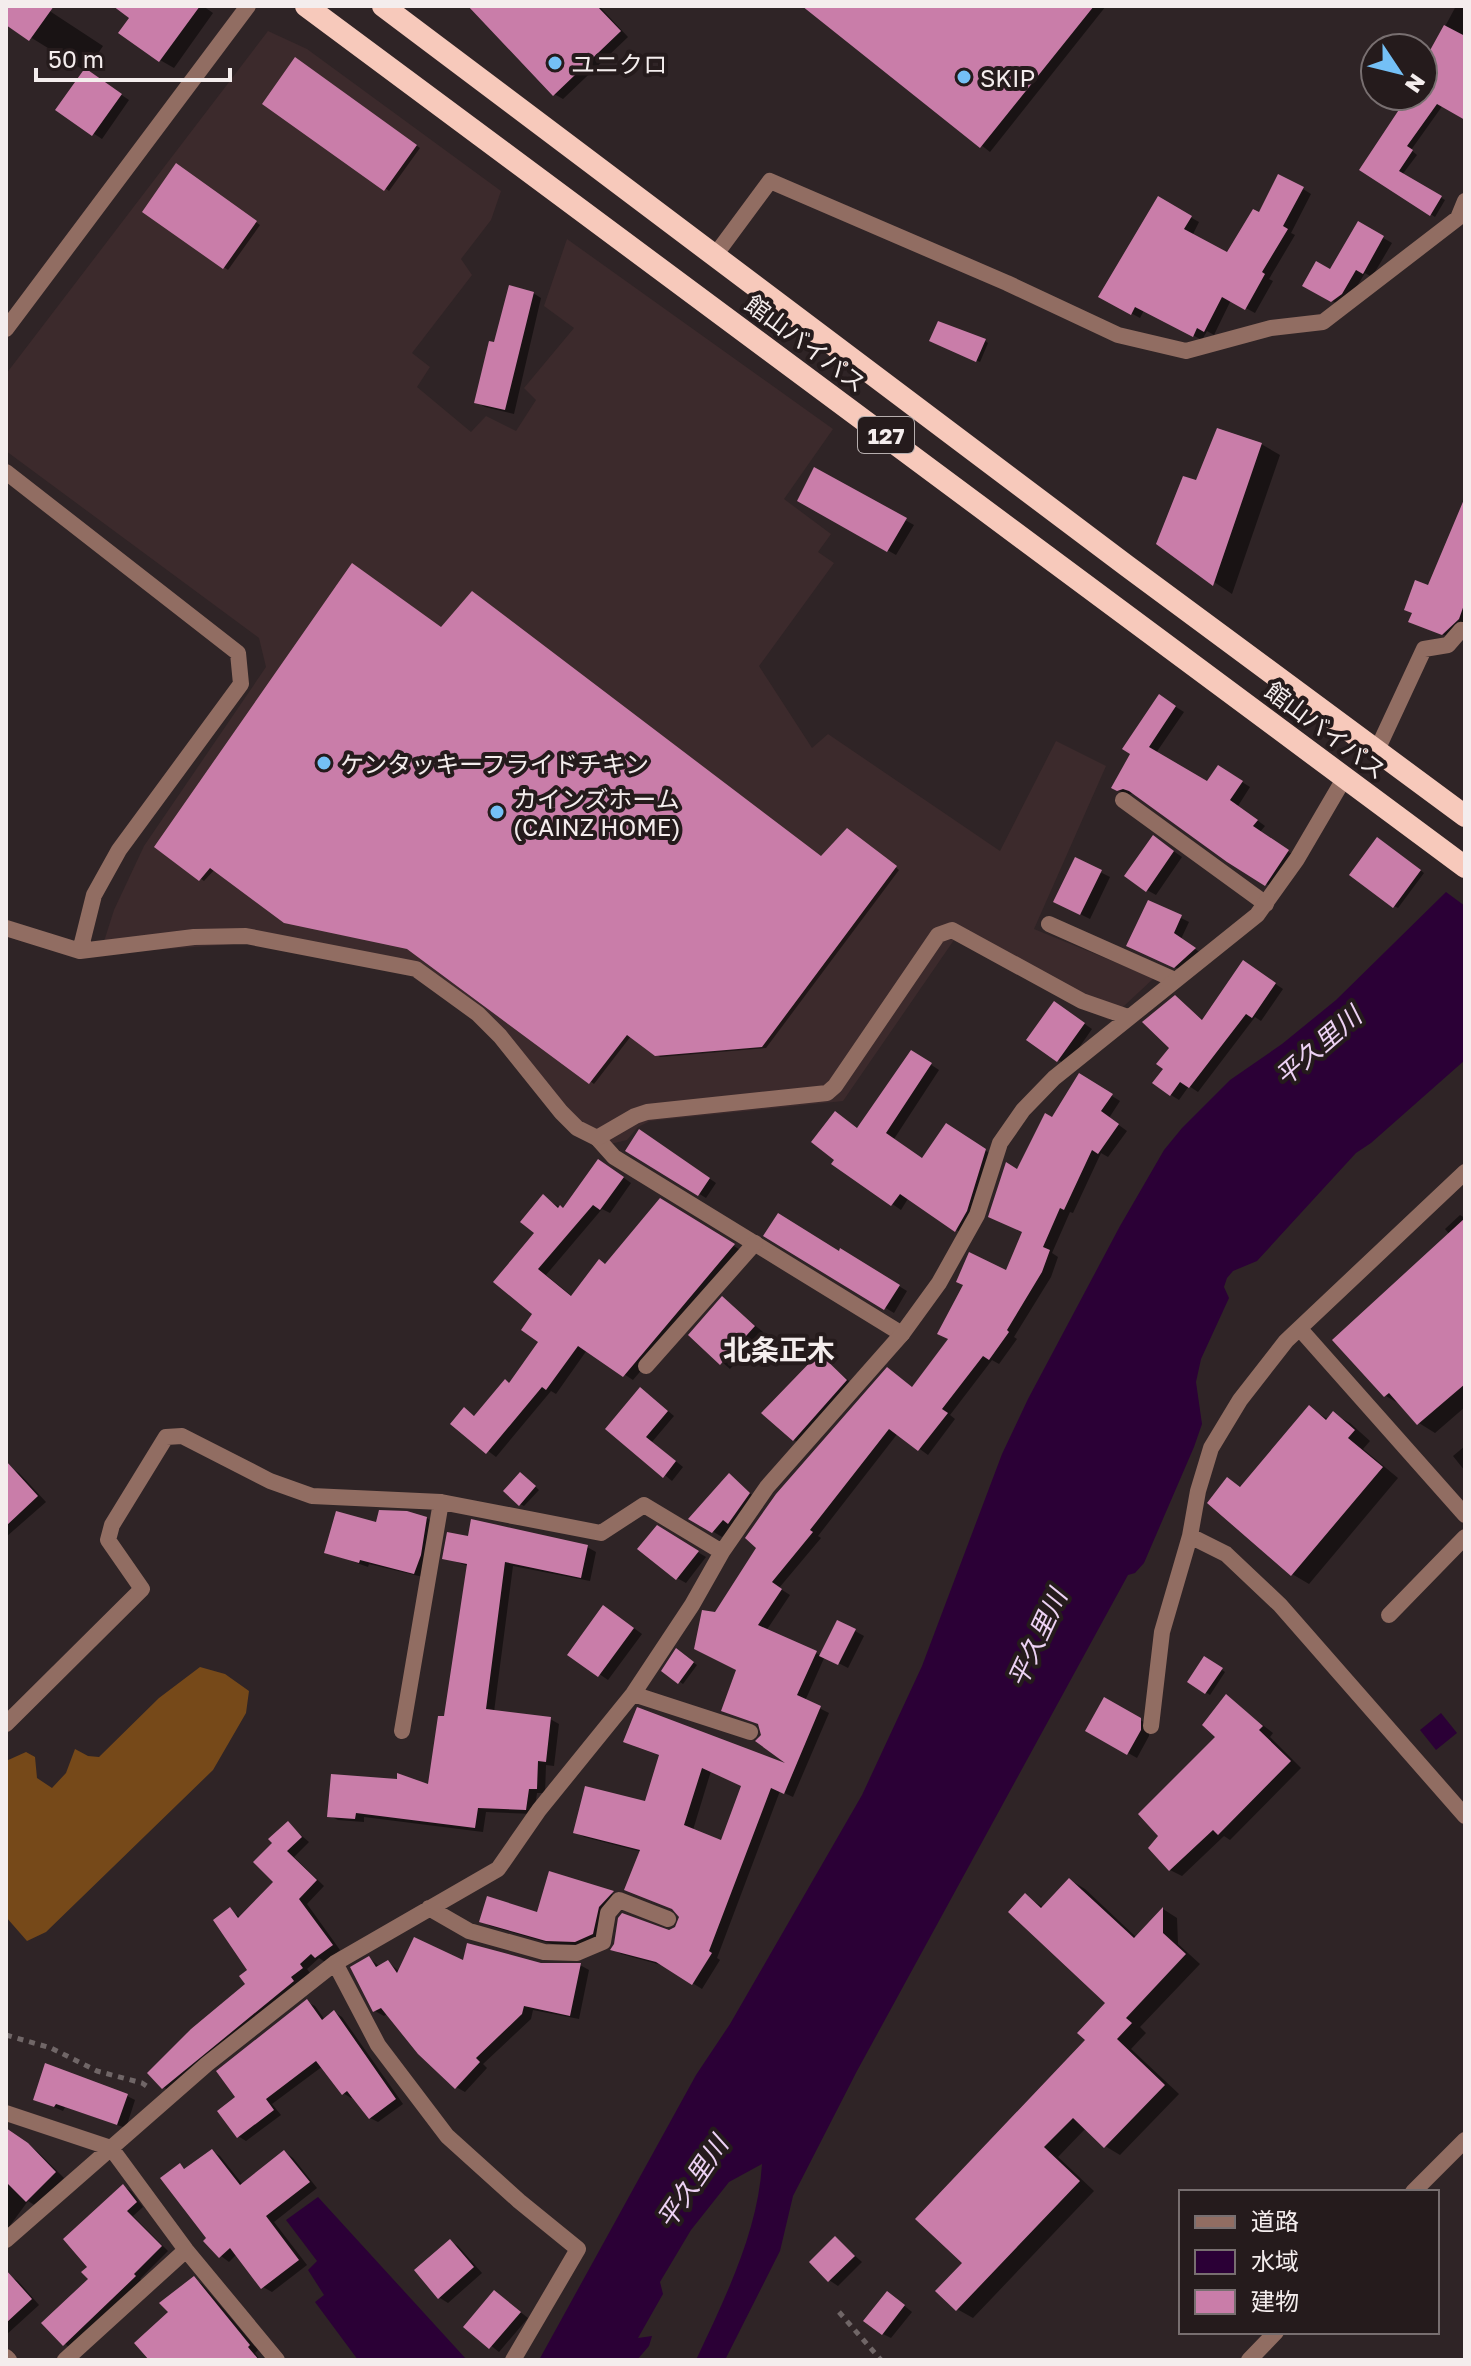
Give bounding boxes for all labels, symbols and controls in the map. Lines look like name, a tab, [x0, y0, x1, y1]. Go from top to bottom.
scale bar	[36, 32, 230, 82]
north arrow	[1359, 32, 1439, 112]
text: 50 m	[48, 44, 104, 73]
place label: ユニクロ	[571, 49, 667, 78]
marker: ユニクロ	[546, 54, 564, 72]
place label: SKIP	[980, 63, 1035, 92]
marker: SKIP	[955, 68, 973, 86]
text: N	[1400, 69, 1432, 98]
street label: 館山バイパス	[740, 288, 872, 398]
road number: 127	[858, 417, 914, 453]
street label: 館山バイパス	[1260, 675, 1392, 785]
place label: ケンタッキーフライドチキン	[340, 749, 649, 778]
marker: ケンタッキーフライドチキン	[315, 754, 333, 772]
place label: カインズホーム (CAINZ HOME)	[513, 784, 681, 841]
marker: カインズホーム (CAINZ HOME)	[488, 803, 506, 821]
water label: 平久里川	[1269, 998, 1370, 1092]
district label: 北条正木	[723, 1333, 835, 1366]
water label: 平久里川	[1001, 1582, 1074, 1692]
water label: 平久里川	[650, 2128, 736, 2234]
legend	[1179, 2190, 1439, 2334]
text: 道路	[1251, 2206, 1299, 2235]
text: 水域	[1251, 2246, 1299, 2275]
text: 建物	[1251, 2286, 1299, 2315]

